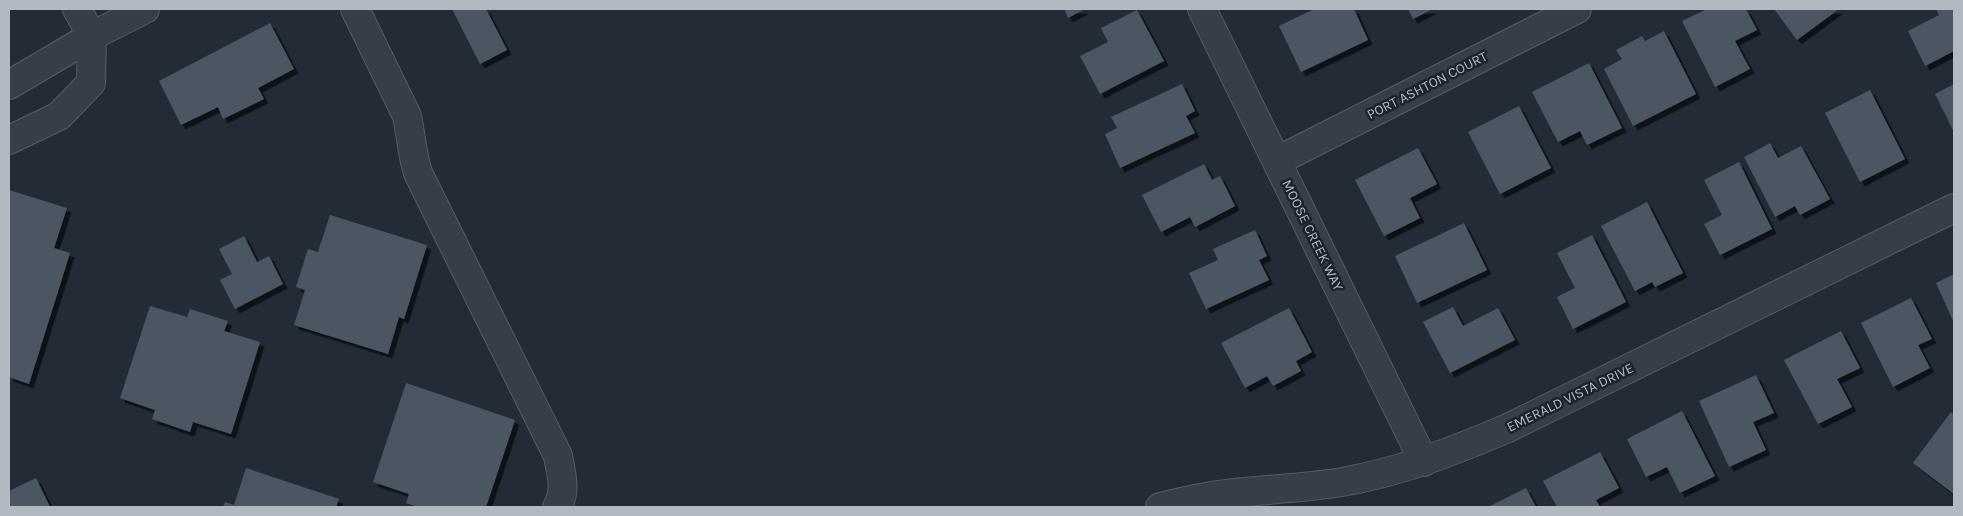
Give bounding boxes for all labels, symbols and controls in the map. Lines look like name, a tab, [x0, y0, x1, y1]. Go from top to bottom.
street label: PORT ASHTON COURT	[1364, 48, 1490, 123]
street label: MOOSE CREEK WAY	[1278, 177, 1347, 294]
street label: EMERALD VISTA DRIVE	[1504, 359, 1636, 436]

